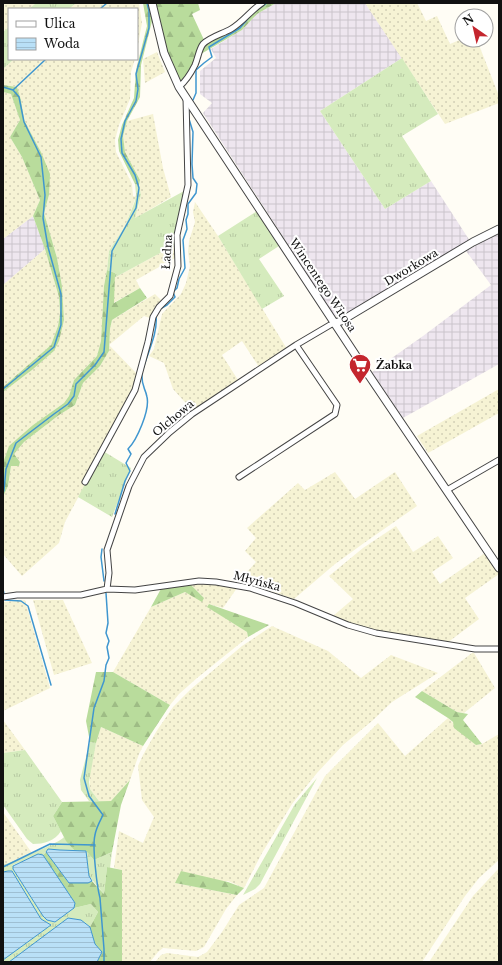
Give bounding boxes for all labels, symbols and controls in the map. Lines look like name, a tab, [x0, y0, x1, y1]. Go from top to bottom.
legend	[8, 8, 138, 60]
north arrow	[454, 8, 494, 48]
text: N	[460, 11, 477, 28]
text: Ulica	[44, 16, 76, 31]
text: Woda	[43, 36, 80, 51]
street label: Ładna	[159, 233, 175, 270]
street label: Wincentego Witosa	[286, 235, 360, 335]
street label: Dworkowa	[382, 245, 441, 288]
supermarket icon: Żabka	[347, 352, 373, 385]
place label: Żabka	[376, 357, 413, 372]
street label: Olchowa	[149, 396, 197, 439]
street label: Młyńska	[232, 568, 283, 594]

